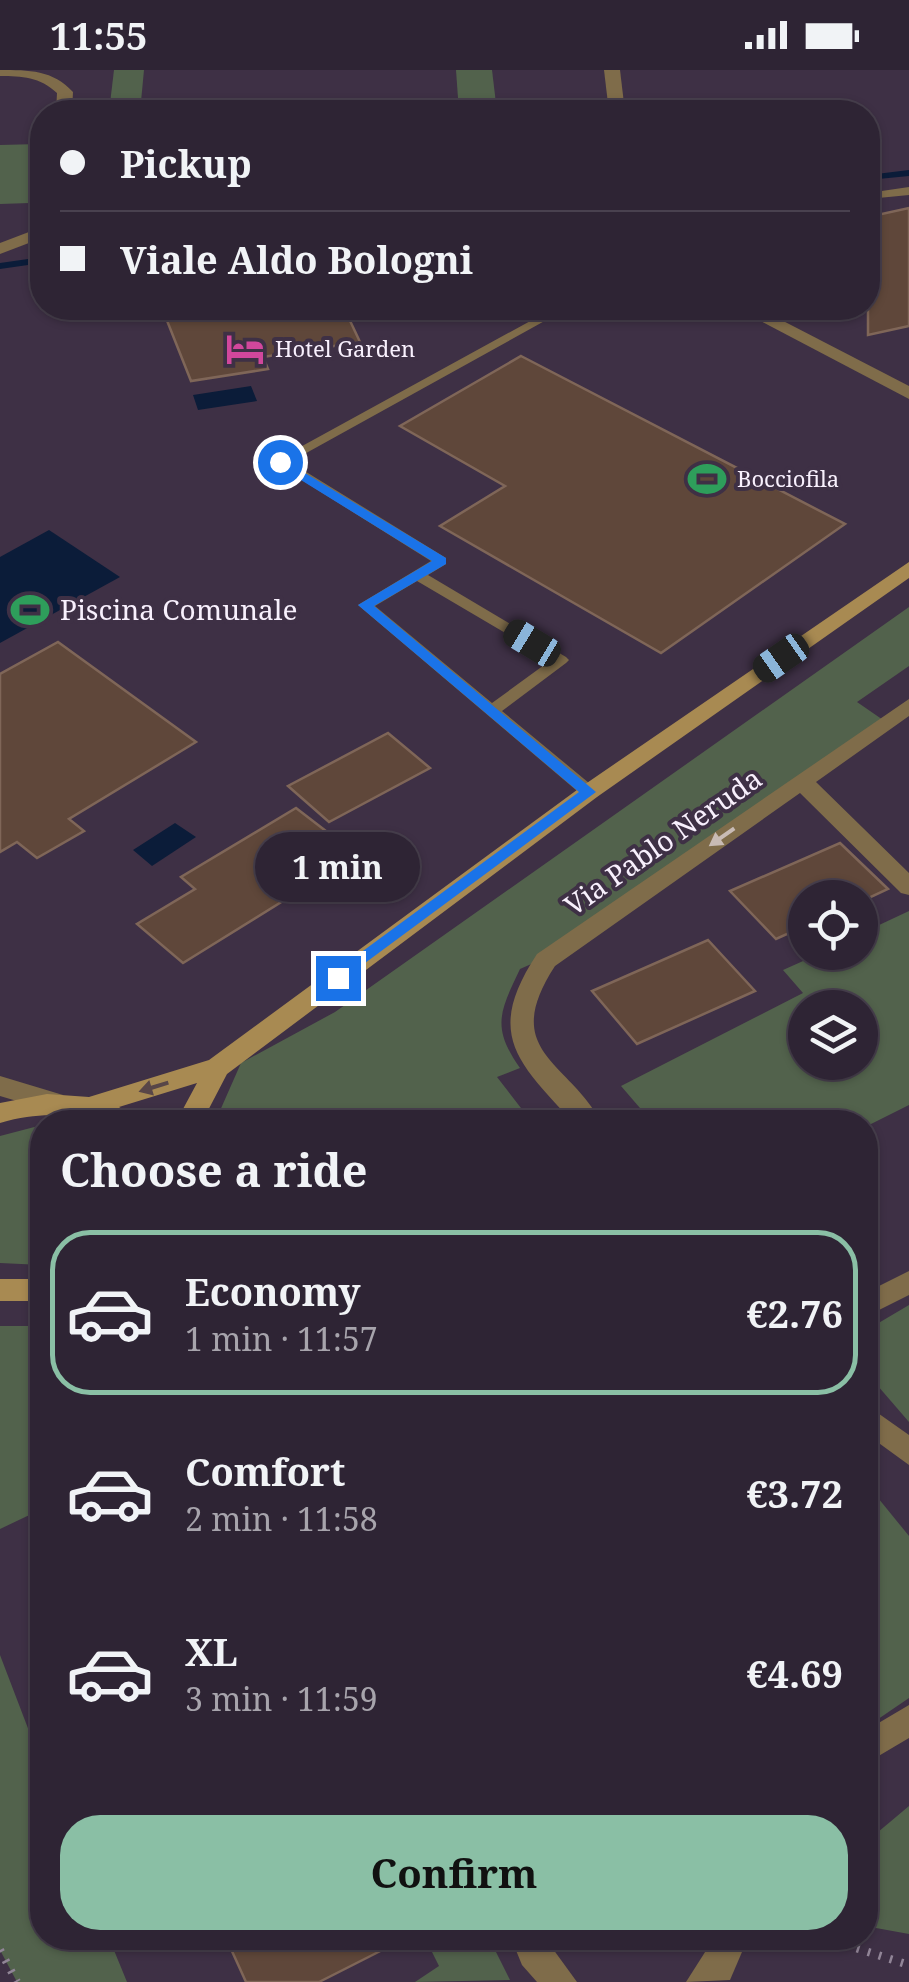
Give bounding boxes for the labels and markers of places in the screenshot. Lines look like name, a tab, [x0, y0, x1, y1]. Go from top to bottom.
hotel icon: Hotel Garden	[224, 328, 266, 370]
place label: Hotel Garden	[275, 333, 415, 363]
sports icon: Bocciofila	[686, 458, 728, 500]
place label: Bocciofila	[737, 463, 839, 493]
sports icon: Piscina Comunale	[9, 589, 51, 631]
place label: Piscina Comunale	[60, 590, 297, 628]

